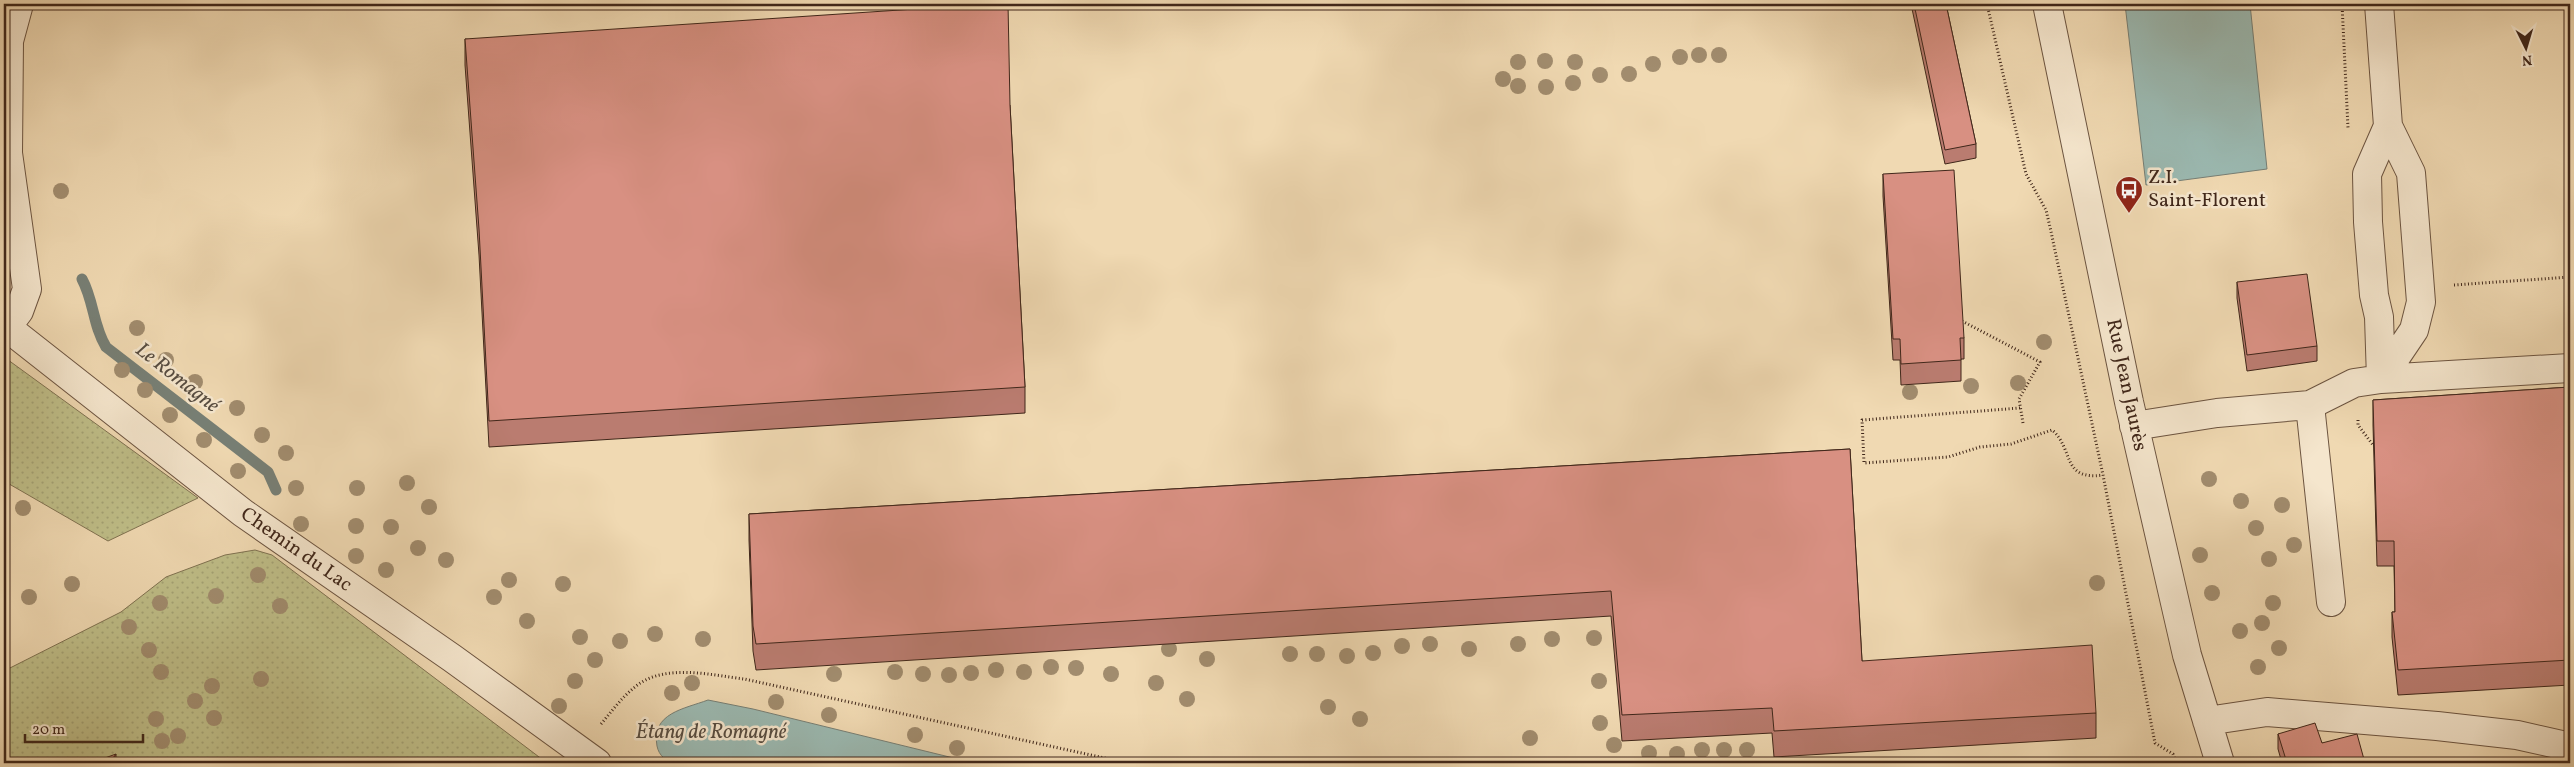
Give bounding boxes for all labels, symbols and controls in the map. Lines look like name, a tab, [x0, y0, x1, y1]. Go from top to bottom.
north arrow	[2502, 22, 2552, 72]
text: N	[2521, 50, 2533, 69]
place label: Z.I. Saint-Florent	[2148, 164, 2266, 215]
bus stop icon: Z.I. Saint-Florent	[2114, 175, 2144, 214]
street label: Rue Jean Jaurès	[2098, 316, 2154, 454]
water label: Le Romagné	[129, 336, 226, 421]
street label: Chemin du Lac	[234, 501, 358, 599]
scale bar	[25, 712, 142, 744]
water label: Étang de Romagné	[635, 718, 788, 747]
text: 20 m	[32, 720, 65, 741]

